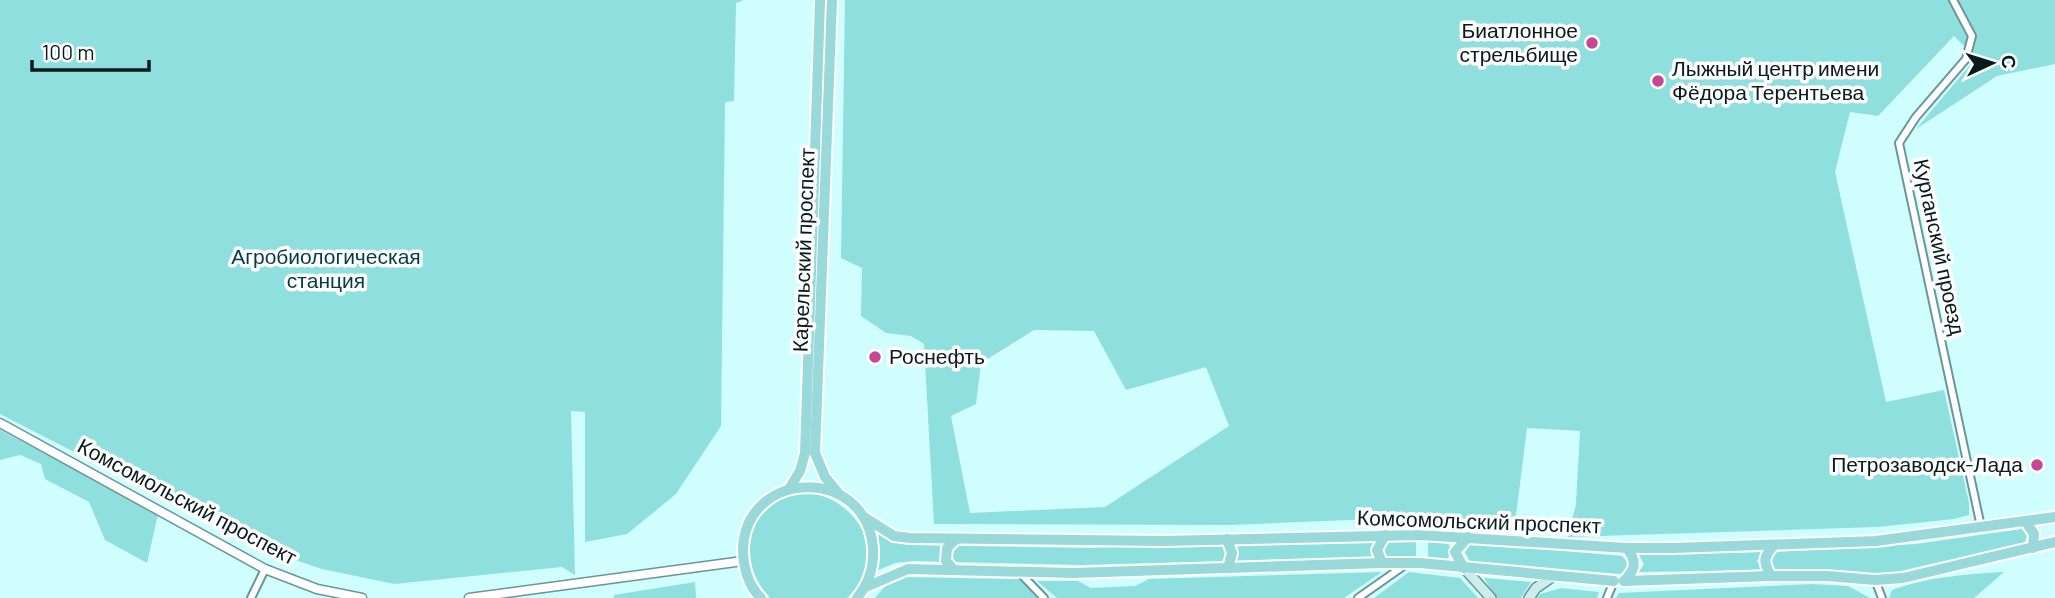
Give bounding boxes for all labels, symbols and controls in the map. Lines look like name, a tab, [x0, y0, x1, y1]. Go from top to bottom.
place label: Биатлонное стрельбище	[1460, 17, 1578, 66]
scale bar	[32, 28, 149, 72]
north arrow	[1957, 28, 2027, 98]
marker: Биатлонное стрельбище	[1584, 35, 1600, 51]
text: 100 m	[42, 39, 95, 64]
text: С	[1998, 54, 2021, 70]
place label: Лыжный центр имени Фёдора Терентьева	[1672, 55, 1879, 104]
marker: Лыжный центр имени Фёдора Терентьева	[1650, 73, 1666, 89]
street label: Карельский проспект	[786, 147, 819, 353]
street label: Курганский проезд	[1910, 156, 1971, 337]
park label: Агробиологическая станция	[231, 243, 421, 292]
place label: Роснефть	[889, 343, 985, 368]
marker: Роснефть	[867, 349, 883, 365]
street label: Комсомольский проспект	[74, 432, 302, 569]
place label: Петрозаводск-Лада	[1831, 451, 2023, 476]
marker: Петрозаводск-Лада	[2029, 457, 2045, 473]
street label: Комсомольский проспект	[1357, 504, 1602, 537]

